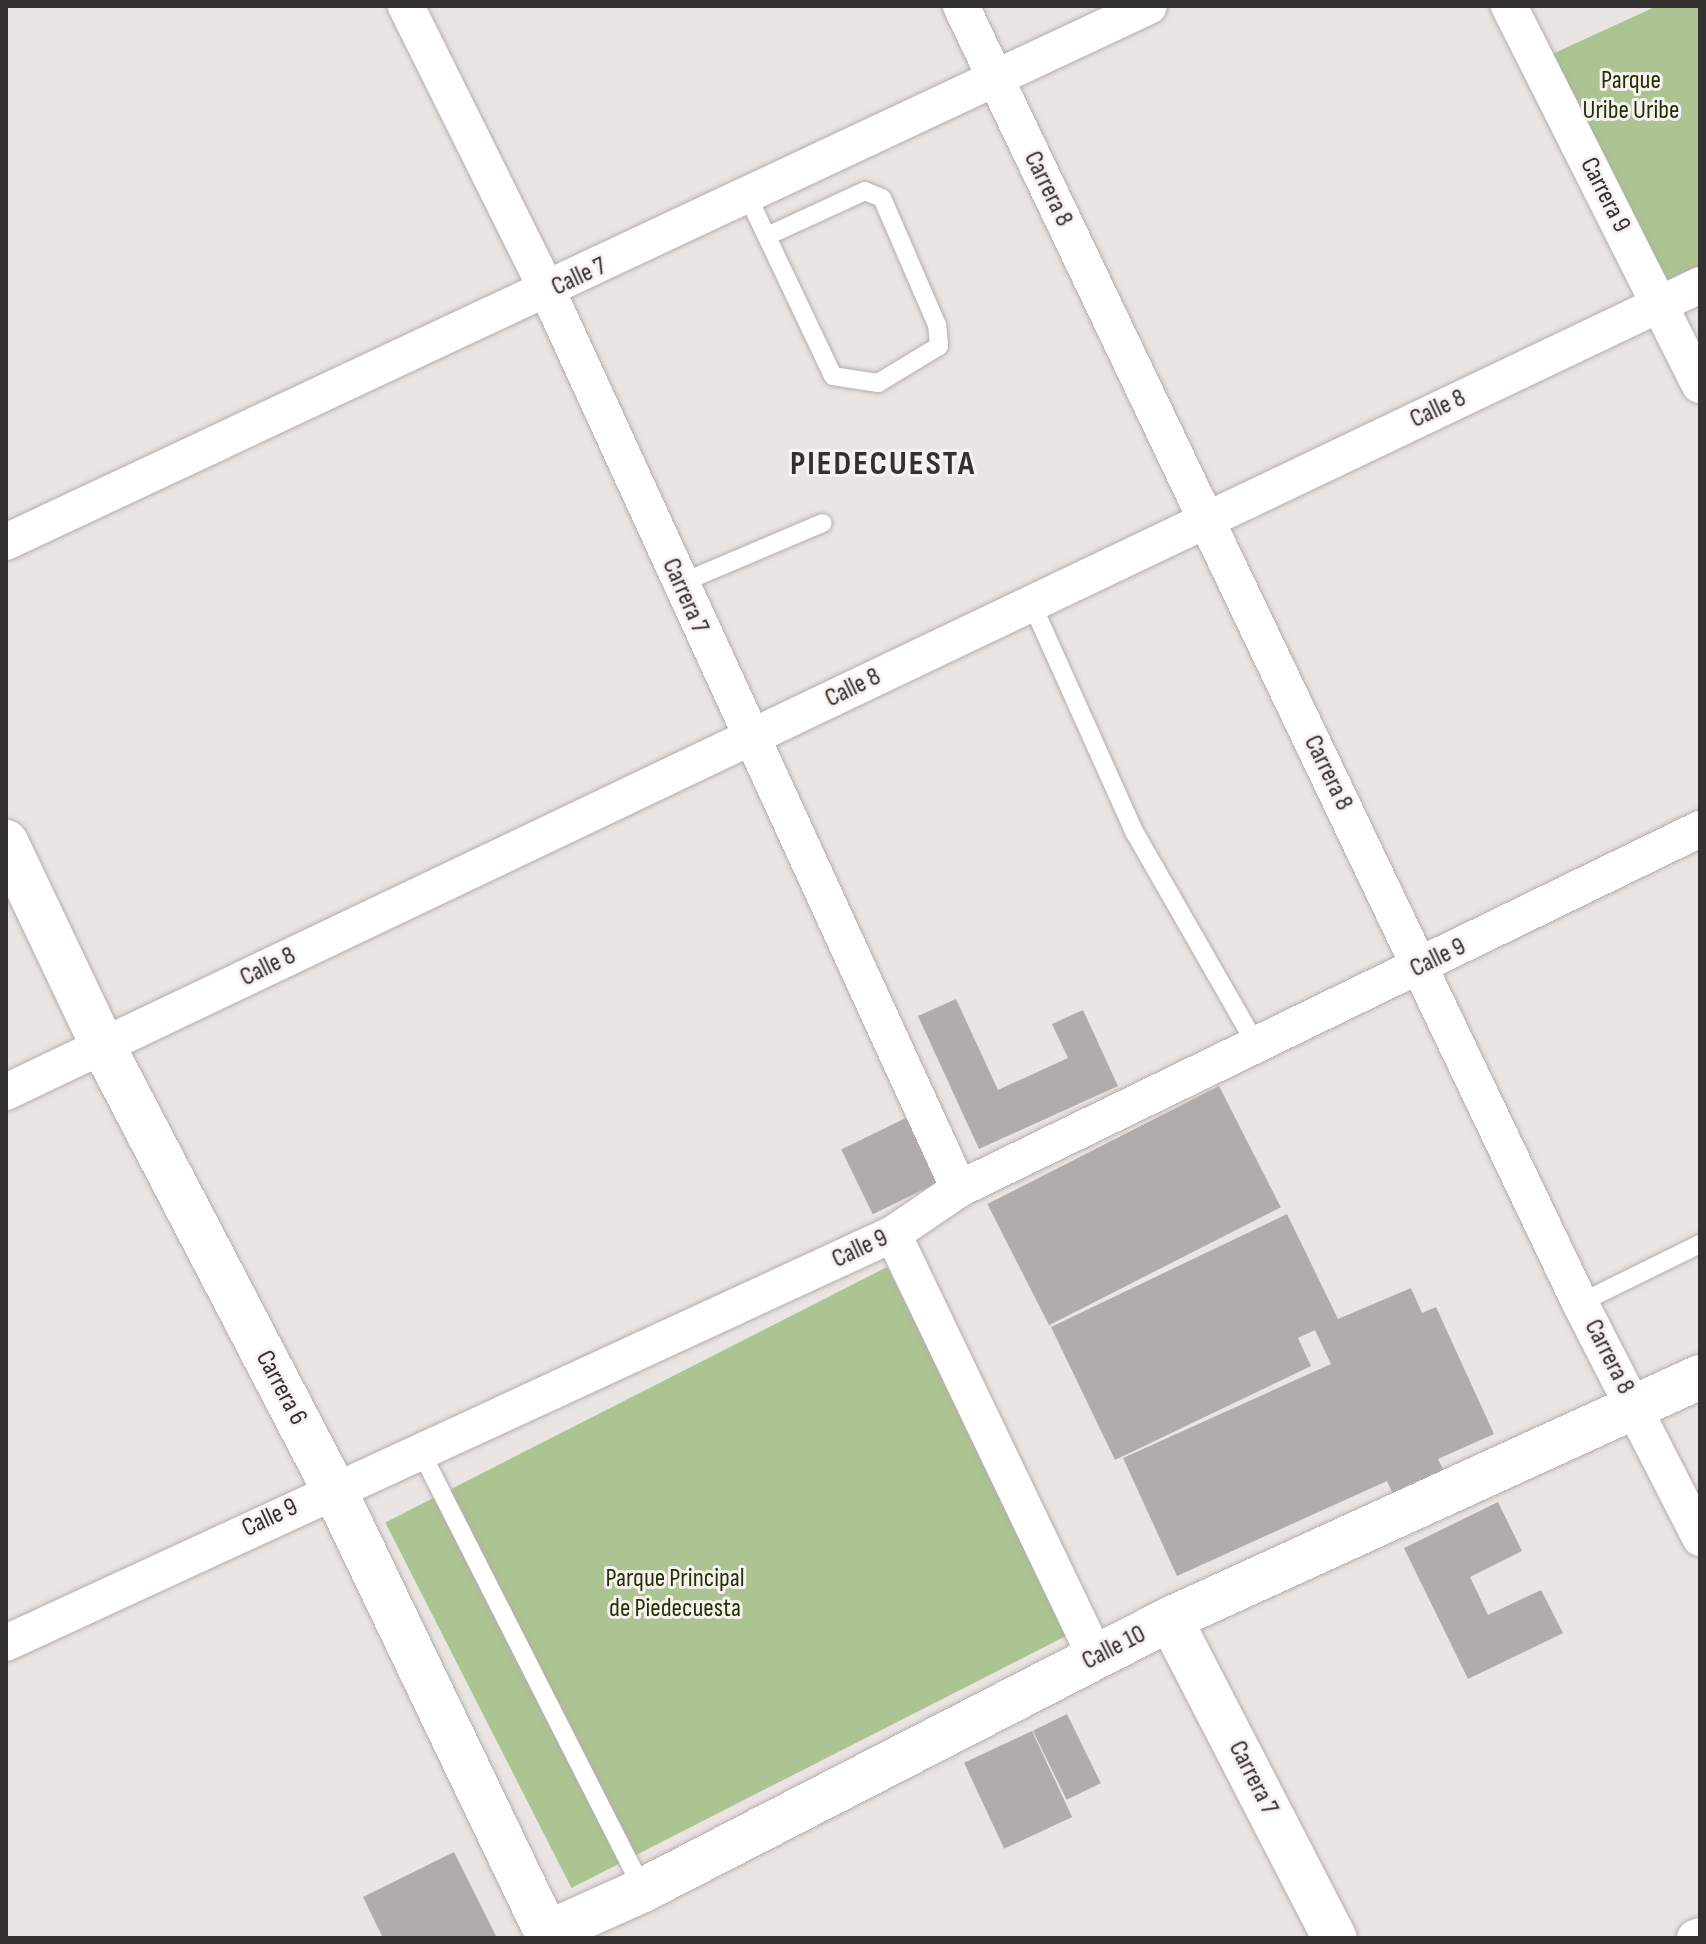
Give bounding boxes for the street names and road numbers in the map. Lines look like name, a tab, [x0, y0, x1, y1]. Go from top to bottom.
street label: Carrera 8	[1017, 146, 1079, 232]
street label: Carrera 9	[1573, 152, 1637, 238]
street label: Calle 7	[547, 251, 611, 303]
street label: Calle 8	[1405, 383, 1471, 435]
street label: Carrera 7	[655, 554, 715, 638]
street label: Calle 8	[820, 661, 886, 715]
street label: Carrera 8	[1297, 730, 1359, 816]
street label: Calle 9	[1405, 931, 1471, 985]
street label: Calle 8	[235, 940, 301, 994]
street label: Calle 9	[827, 1223, 893, 1275]
street label: Carrera 8	[1577, 1314, 1641, 1400]
street label: Carrera 6	[249, 1345, 313, 1431]
street label: Calle 9	[237, 1492, 303, 1544]
street label: Calle 10	[1077, 1619, 1151, 1677]
street label: Carrera 7	[1221, 1736, 1285, 1820]

